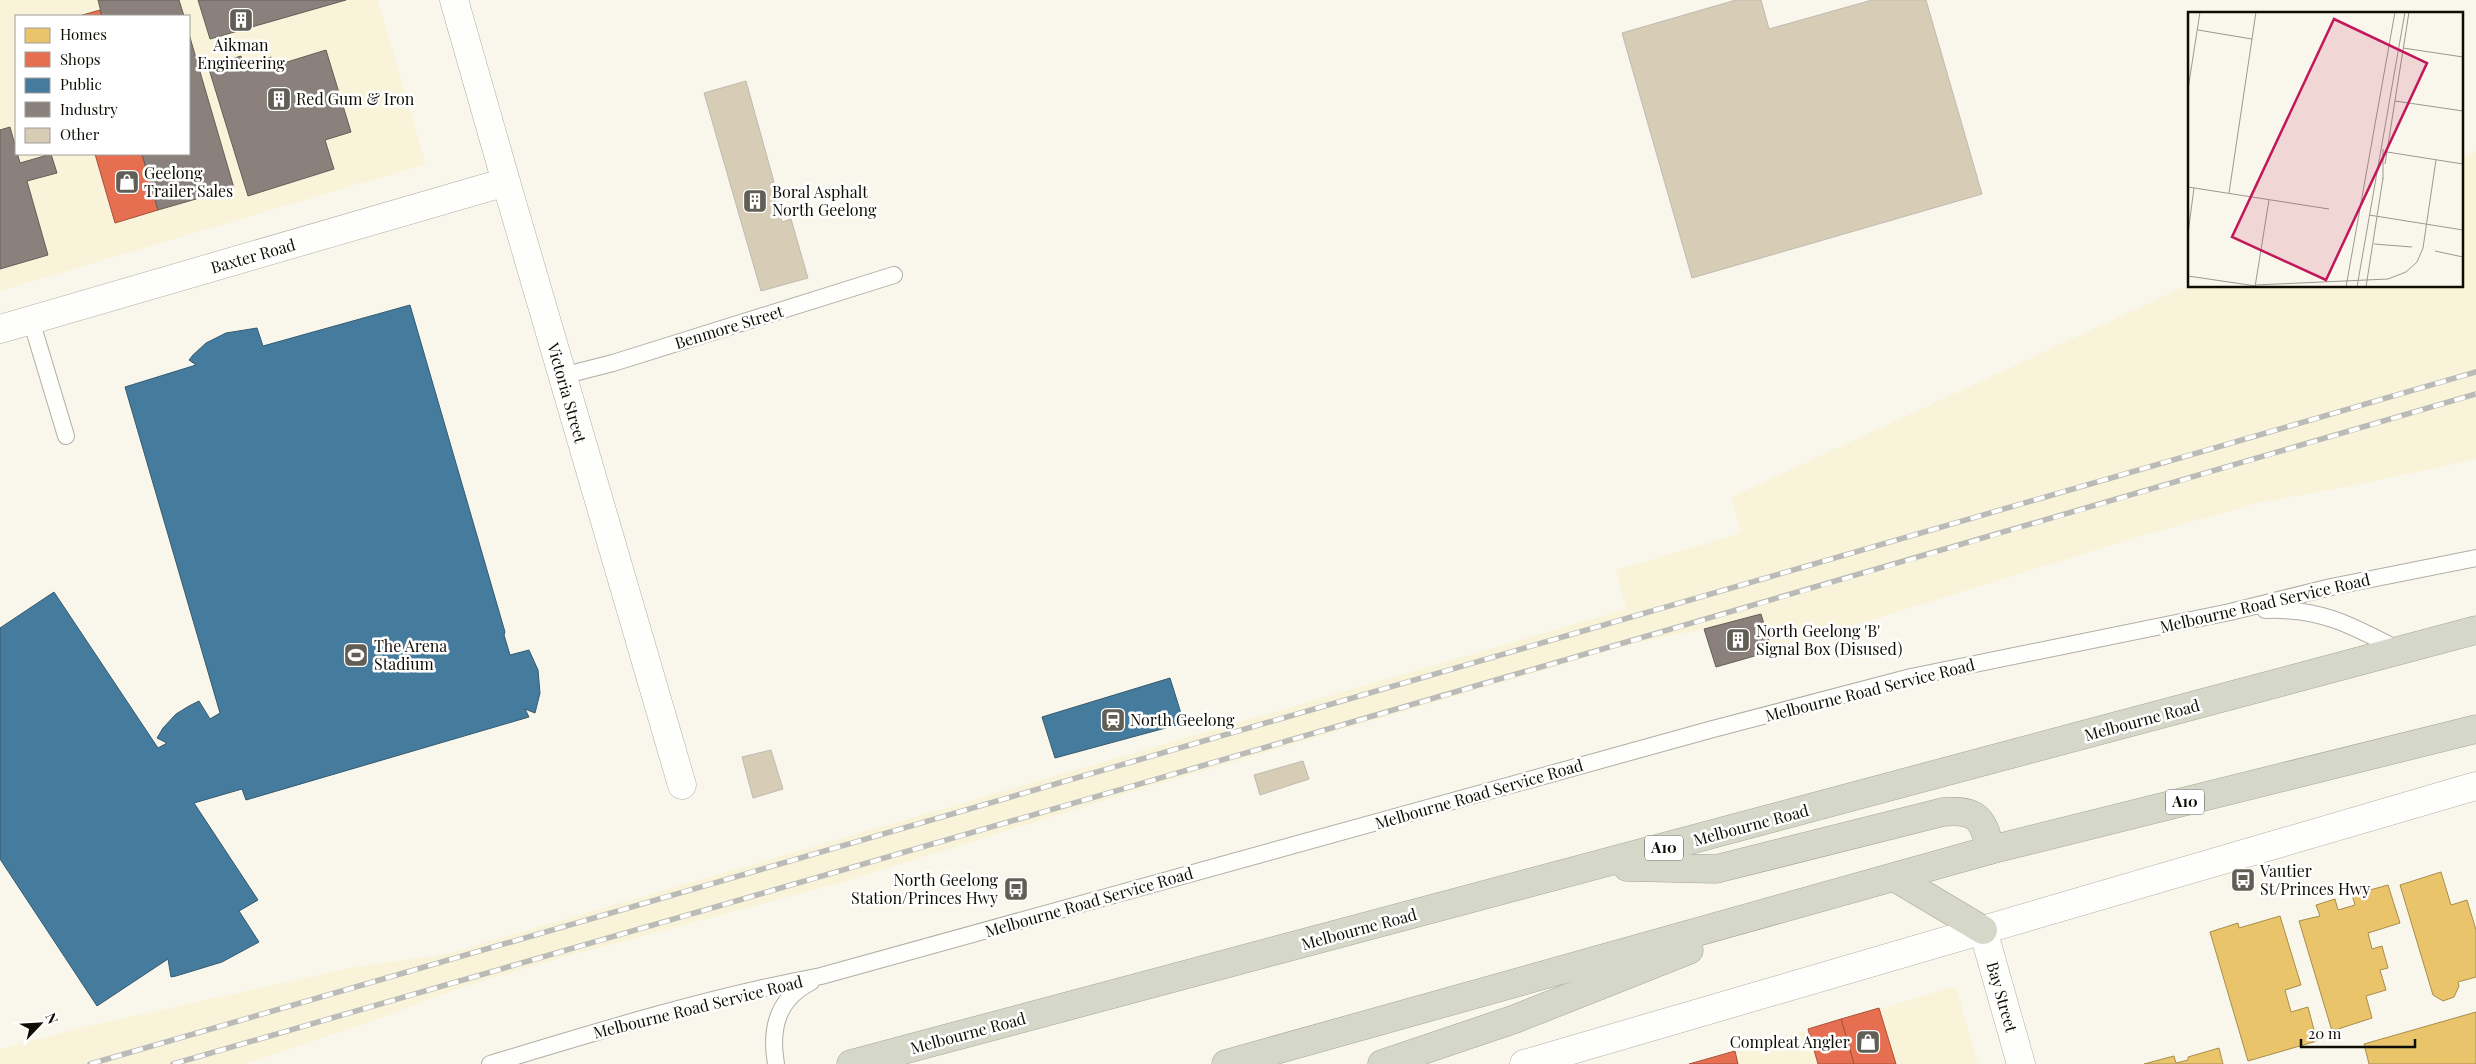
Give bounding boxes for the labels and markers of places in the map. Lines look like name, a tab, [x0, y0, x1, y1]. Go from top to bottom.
building icon: Aikman Engineering	[228, 7, 254, 33]
place label: Aikman Engineering	[197, 34, 285, 73]
building icon: Red Gum & Iron	[266, 86, 292, 112]
place label: Red Gum & Iron	[296, 88, 415, 109]
place label: Geelong Trailer Sales	[144, 162, 233, 201]
shop icon: Geelong Trailer Sales	[114, 169, 140, 195]
place label: Boral Asphalt North Geelong	[772, 181, 877, 220]
building icon: Boral Asphalt North Geelong	[742, 188, 768, 214]
place label: North Geelong 'B' Signal Box (Disused)	[1756, 620, 1902, 659]
building icon: North Geelong 'B' Signal Box (Disused)	[1725, 627, 1751, 653]
place label: The Arena Stadium	[374, 635, 447, 674]
sports icon: The Arena Stadium	[343, 642, 369, 668]
station icon: North Geelong	[1100, 707, 1126, 733]
place label: North Geelong	[1130, 709, 1235, 730]
place label: Vautier St/Princes Hwy	[2259, 860, 2370, 899]
bus stop icon: Vautier St/Princes Hwy	[2230, 867, 2256, 893]
place label: North Geelong Station/Princes Hwy	[851, 869, 999, 908]
bus stop icon: North Geelong Station/Princes Hwy	[1003, 876, 1029, 902]
shop icon: Compleat Angler	[1855, 1029, 1881, 1055]
place label: Compleat Angler	[1730, 1031, 1850, 1052]

